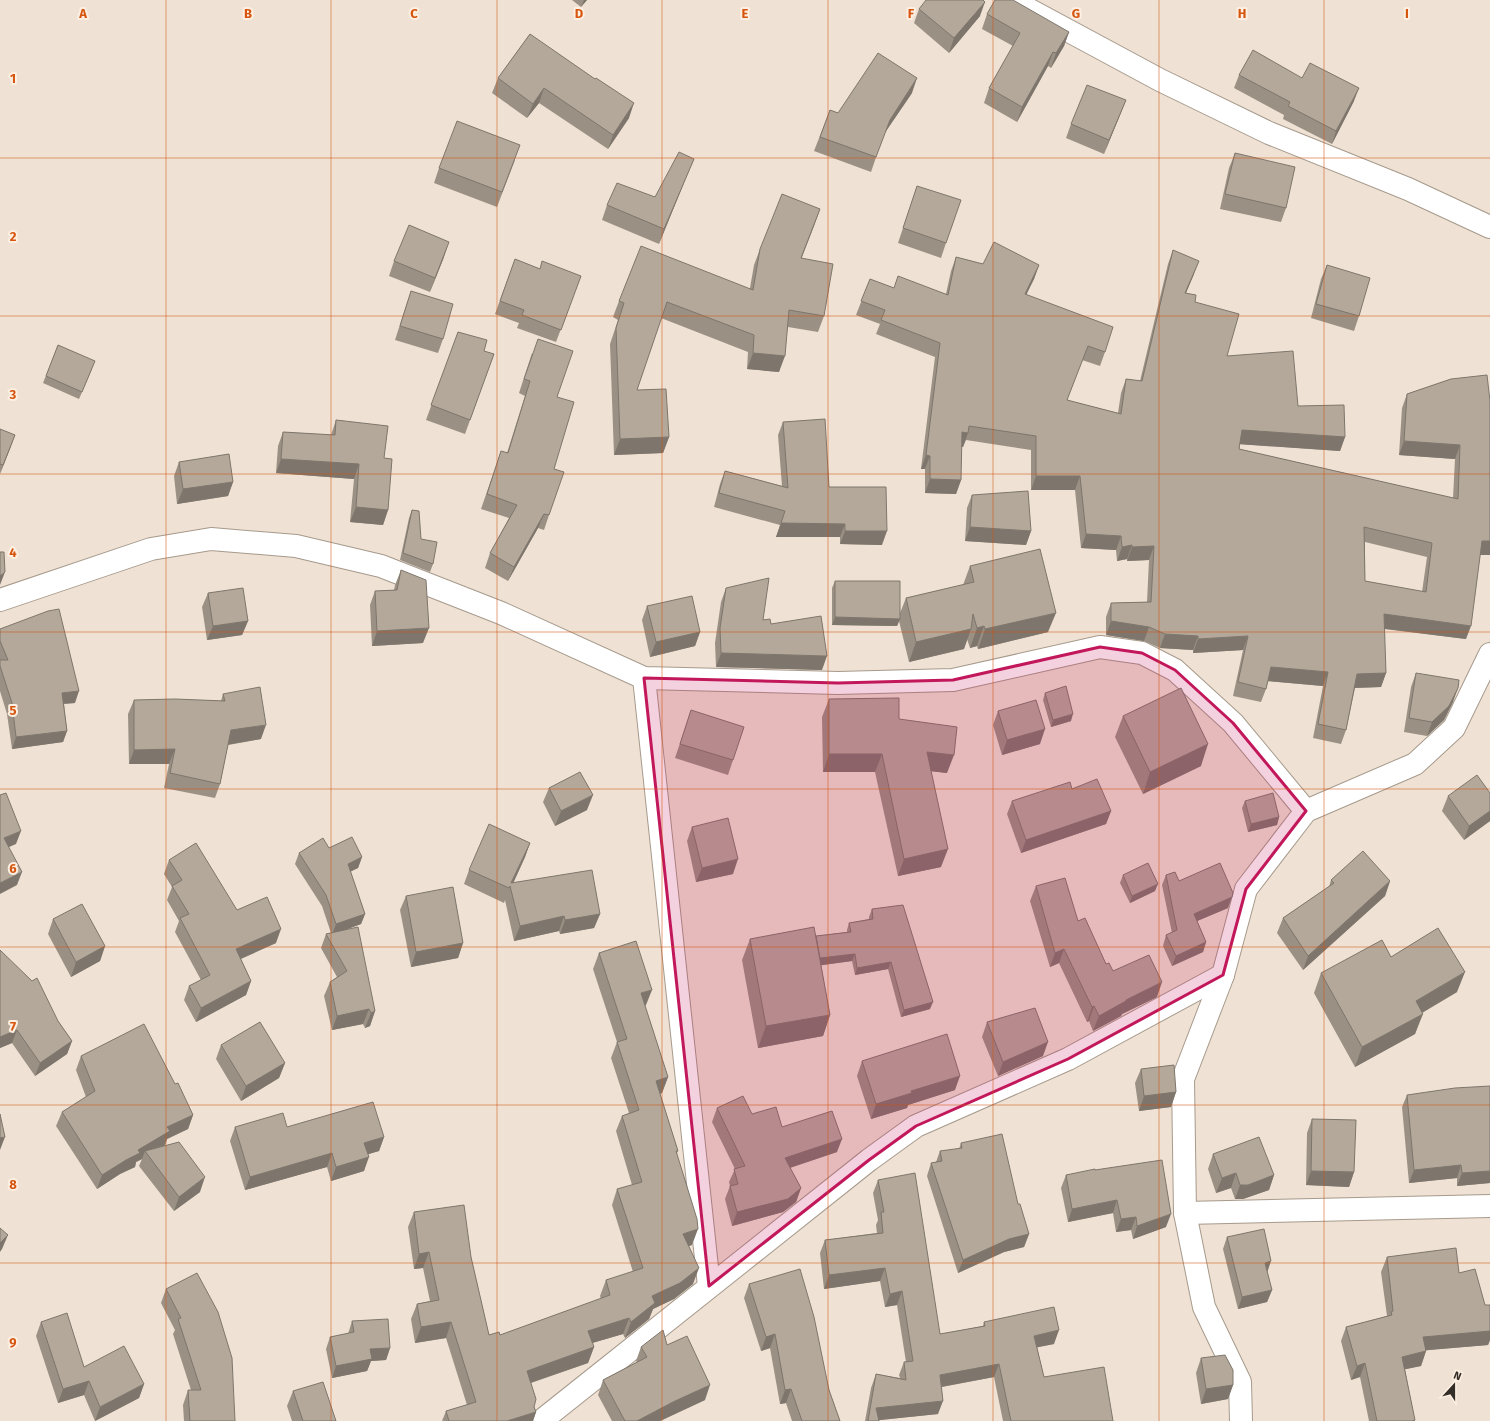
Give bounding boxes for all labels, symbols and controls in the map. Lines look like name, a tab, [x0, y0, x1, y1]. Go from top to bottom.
text: A	[78, 6, 87, 21]
text: B	[244, 6, 252, 21]
text: C	[410, 6, 418, 21]
text: D	[575, 6, 584, 21]
text: E	[742, 6, 749, 21]
text: F	[908, 6, 915, 21]
text: G	[1072, 6, 1080, 21]
text: H	[1238, 6, 1246, 21]
text: I	[1405, 6, 1409, 21]
text: 1	[10, 71, 16, 86]
text: 2	[10, 229, 17, 244]
text: 3	[9, 387, 17, 402]
text: 4	[9, 545, 17, 560]
text: 5	[10, 703, 17, 718]
text: 6	[9, 861, 17, 876]
text: 7	[10, 1019, 16, 1034]
text: 8	[9, 1177, 17, 1192]
text: 9	[9, 1335, 17, 1350]
north arrow	[1434, 1365, 1474, 1405]
text: N	[1452, 1369, 1463, 1384]

